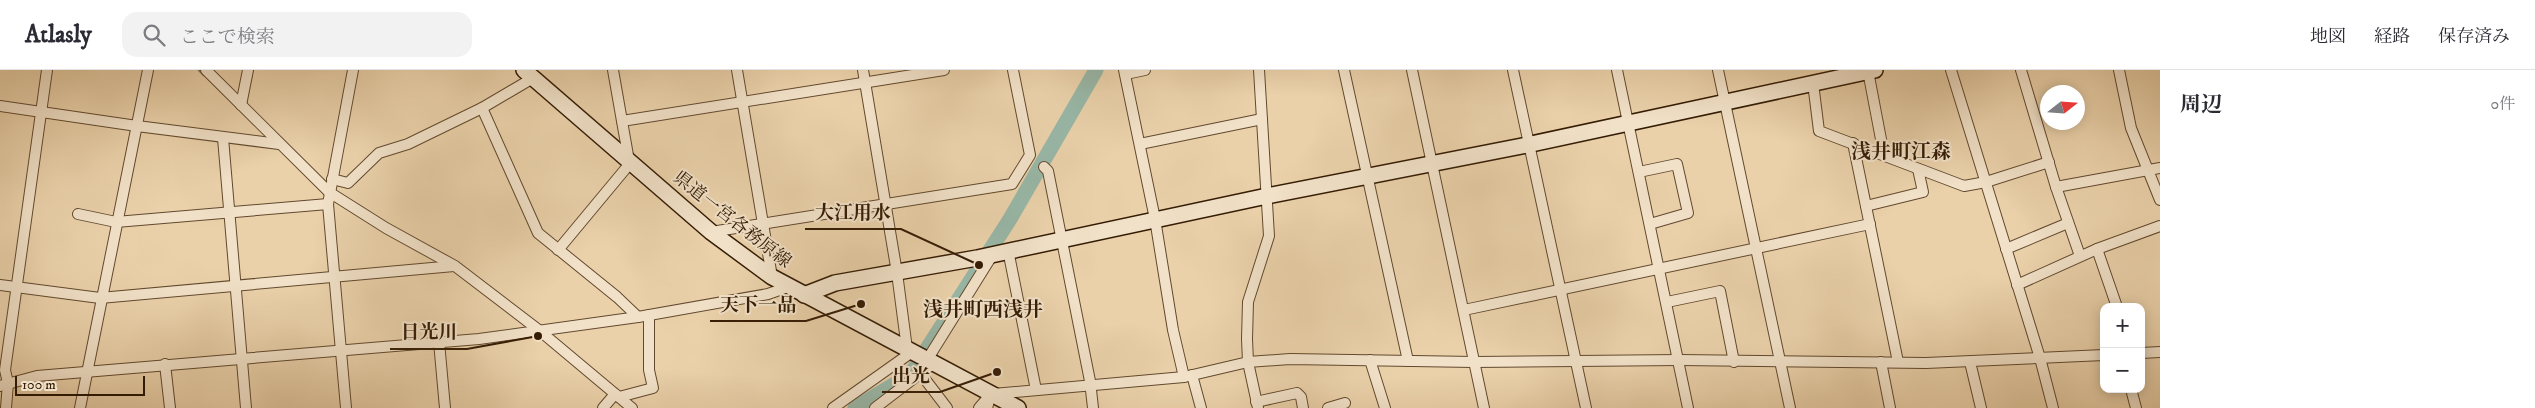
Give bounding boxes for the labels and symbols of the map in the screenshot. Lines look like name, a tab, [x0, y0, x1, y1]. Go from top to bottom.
north arrow	[2040, 85, 2085, 130]
district label: 浅井町江森	[1851, 140, 1951, 165]
street label: 県道一宮各務原線	[668, 167, 796, 273]
callout: 大江用水	[805, 195, 901, 229]
text: 大江用水	[815, 202, 891, 225]
callout: 天下一品	[710, 287, 806, 321]
text: 天下一品	[720, 294, 796, 317]
district label: 浅井町西浅井	[923, 298, 1043, 323]
callout: 日光川	[390, 315, 467, 349]
text: 日光川	[400, 321, 458, 344]
callout: 出光	[882, 358, 940, 392]
text: 出光	[892, 365, 930, 388]
scale bar	[15, 373, 145, 396]

